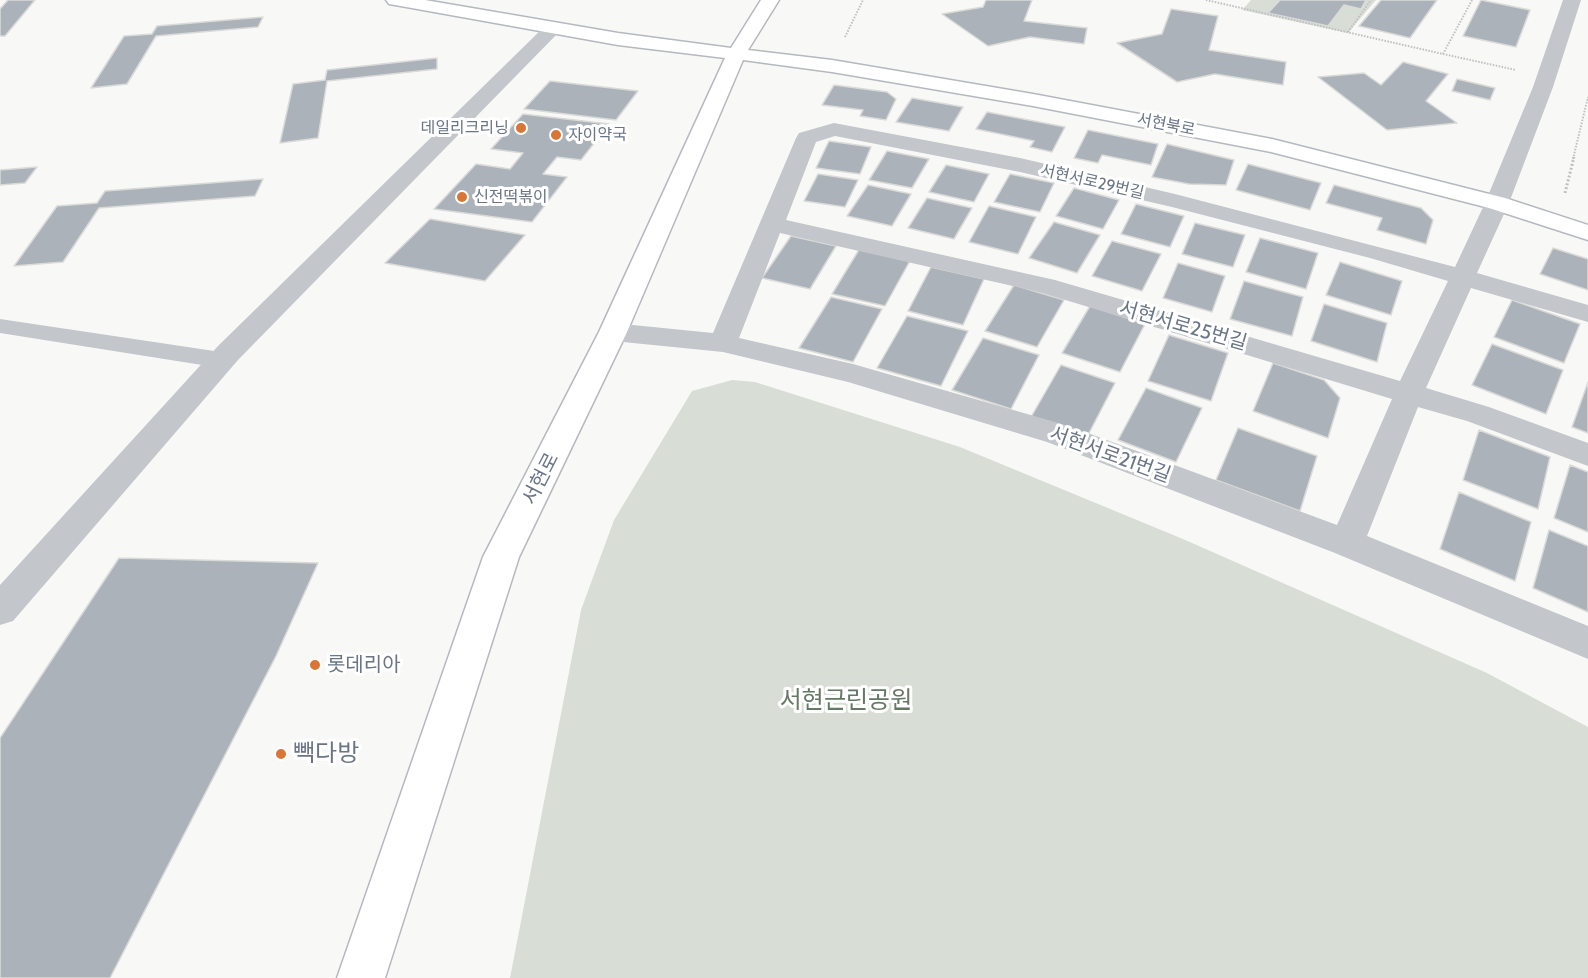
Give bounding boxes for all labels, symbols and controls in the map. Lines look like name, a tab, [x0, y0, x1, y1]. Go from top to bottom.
street label: 서현북로	[1135, 110, 1197, 140]
place label: 데일리크리닝	[421, 118, 509, 138]
marker: 데일리크리닝	[514, 121, 528, 135]
place label: 자이약국	[568, 125, 627, 145]
marker: 자이약국	[549, 128, 563, 142]
street label: 서현서로29번길	[1038, 161, 1146, 203]
place label: 신전떡볶이	[474, 187, 548, 207]
marker: 신전떡볶이	[455, 190, 469, 204]
street label: 서현서로25번길	[1116, 296, 1250, 356]
street label: 서현서로21번길	[1046, 422, 1174, 488]
street label: 서현로	[518, 449, 564, 509]
place label: 롯데리아	[327, 653, 401, 677]
marker: 롯데리아	[308, 658, 322, 672]
park label: 서현근린공원	[780, 687, 912, 715]
place label: 빽다방	[293, 740, 359, 768]
marker: 빽다방	[274, 747, 288, 761]

